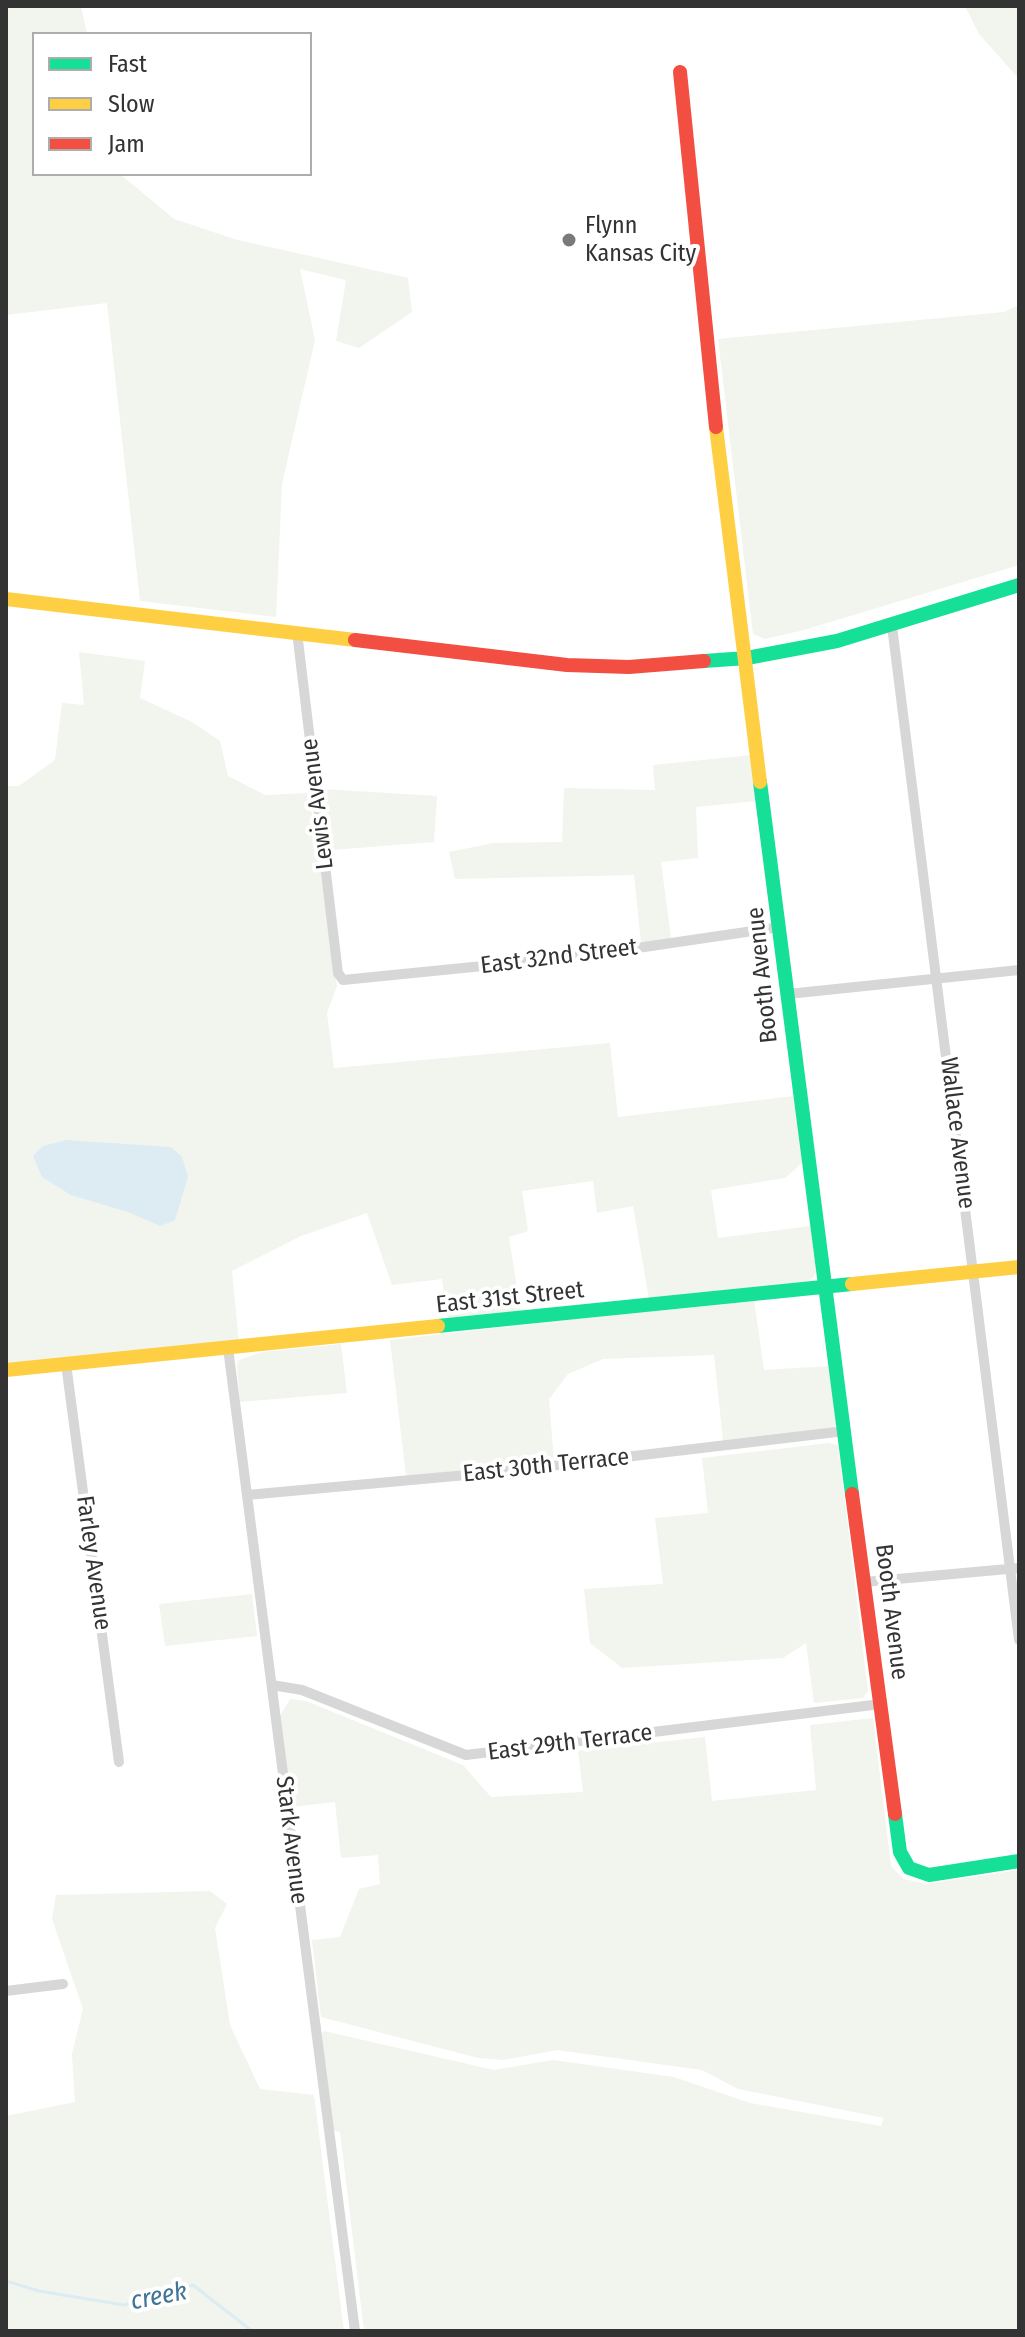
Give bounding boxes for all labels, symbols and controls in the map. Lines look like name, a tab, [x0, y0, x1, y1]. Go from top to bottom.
legend	[32, 32, 312, 176]
text: Fast	[108, 50, 147, 78]
text: Slow	[108, 90, 154, 118]
text: Jam	[108, 130, 145, 158]
place label: Flynn Kansas City	[585, 212, 696, 268]
marker: Flynn Kansas City	[560, 231, 578, 249]
street label: Lewis Avenue	[296, 737, 340, 871]
street label: Booth Avenue	[742, 906, 784, 1044]
street label: East 32nd Street	[479, 933, 639, 981]
street label: Wallace Avenue	[933, 1056, 981, 1210]
street label: East 31st Street	[435, 1276, 585, 1320]
street label: East 30th Terrace	[462, 1443, 630, 1489]
street label: Farley Avenue	[69, 1494, 117, 1632]
street label: Booth Avenue	[868, 1542, 914, 1682]
street label: East 29th Terrace	[486, 1719, 654, 1767]
street label: Stark Avenue	[269, 1774, 313, 1906]
water label: creek	[128, 2276, 190, 2318]

